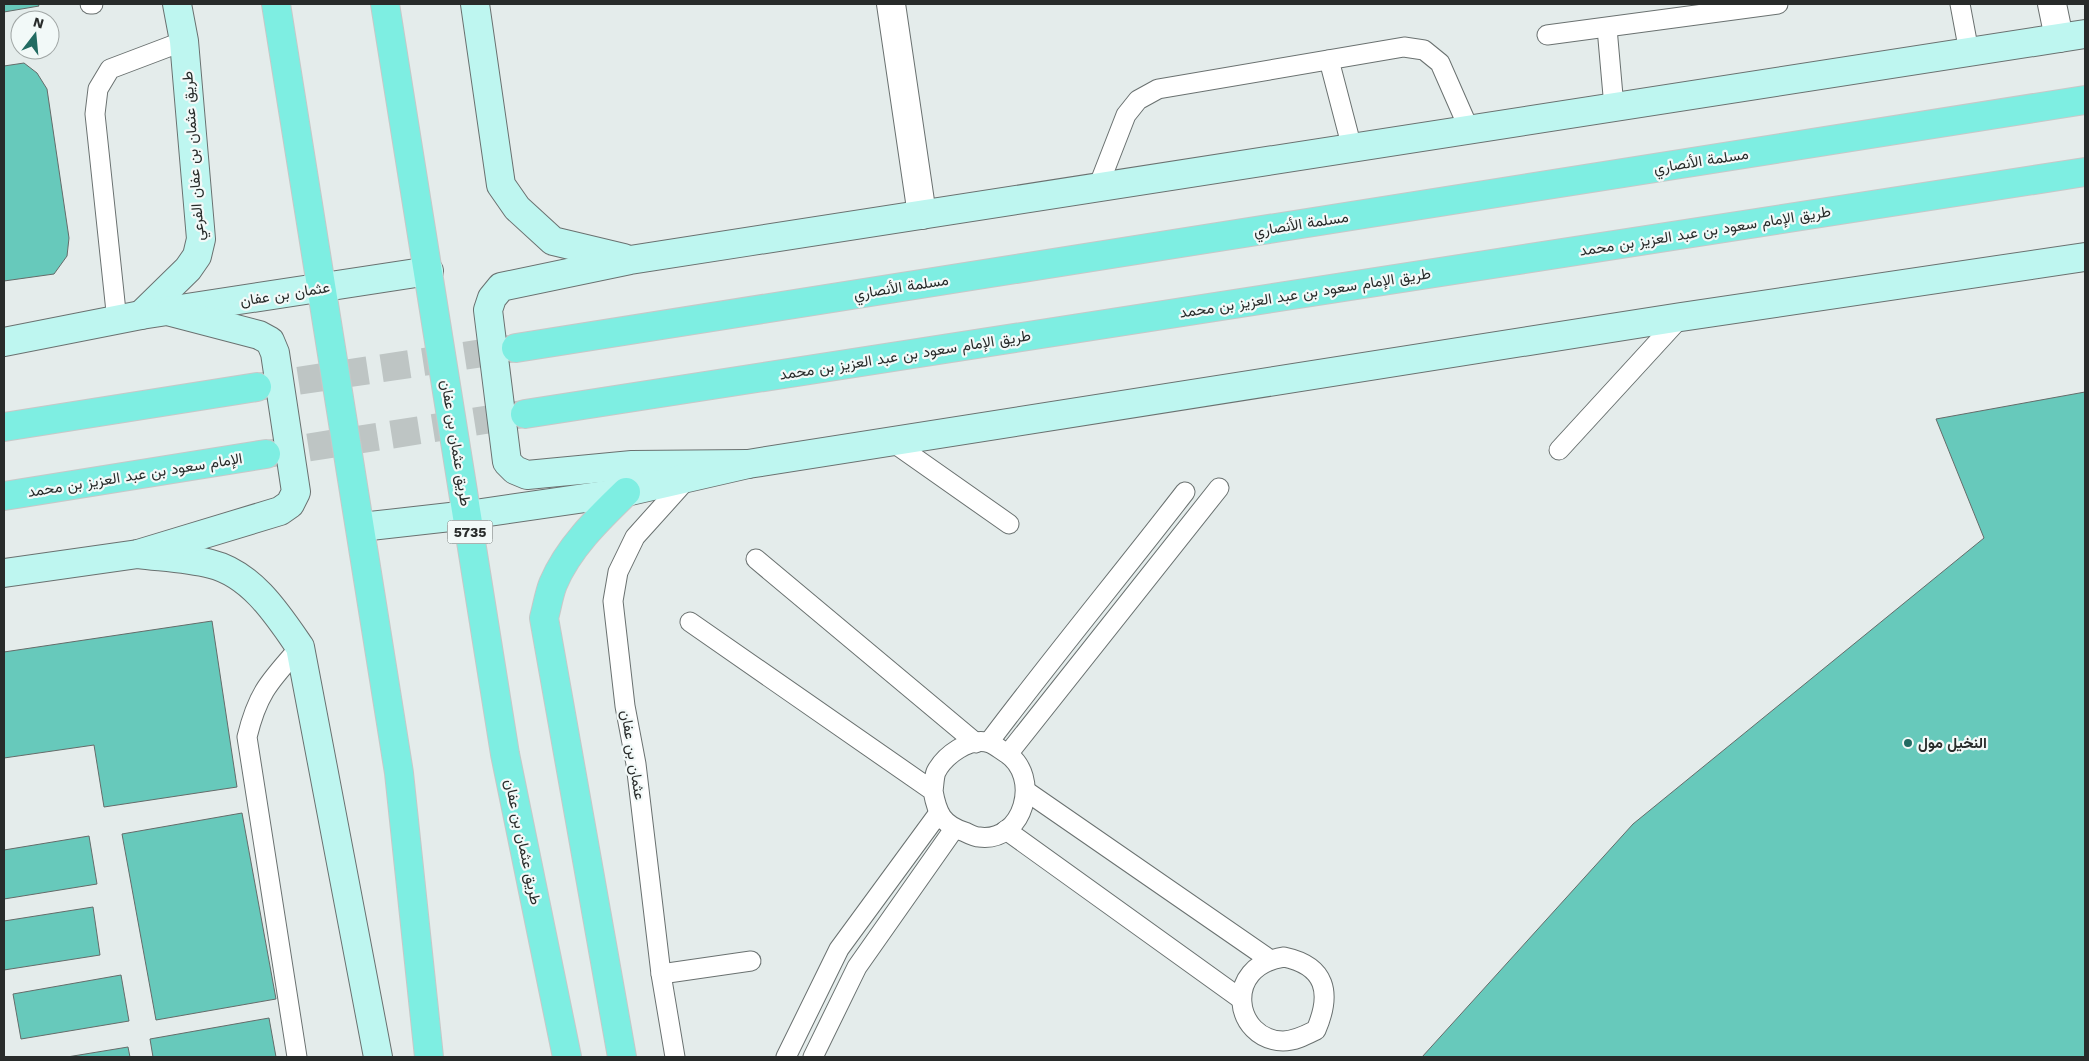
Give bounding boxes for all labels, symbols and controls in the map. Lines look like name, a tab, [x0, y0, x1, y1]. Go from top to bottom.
north arrow	[10, 10, 60, 60]
text: N	[31, 13, 46, 32]
street label: طريق عثمان بن عفان الفرعي	[178, 70, 212, 242]
street label: مسلمة الأنصاري	[1652, 145, 1750, 181]
street label: طريق الإمام سعود بن عبد العزيز بن محمد	[1578, 202, 1832, 261]
street label: مسلمة الأنصاري	[1252, 208, 1350, 244]
street label: طريق الإمام سعود بن عبد العزيز بن محمد	[1178, 264, 1432, 323]
street label: مسلمة الأنصاري	[852, 271, 950, 307]
street label: عثمان بن عفان	[239, 278, 332, 311]
street label: طريق الإمام سعود بن عبد العزيز بن محمد	[778, 326, 1032, 385]
street label: طريق عثمان بن عفان	[436, 379, 475, 508]
street label: الإمام سعود بن عبد العزيز بن محمد	[26, 449, 244, 502]
road number: 5735	[448, 520, 492, 544]
street label: عثمان بن عفان	[616, 709, 649, 802]
place label: النخيل مول	[1918, 734, 1987, 752]
marker: النخيل مول	[1902, 737, 1914, 749]
street label: طريق عثمان بن عفان	[500, 778, 545, 907]

